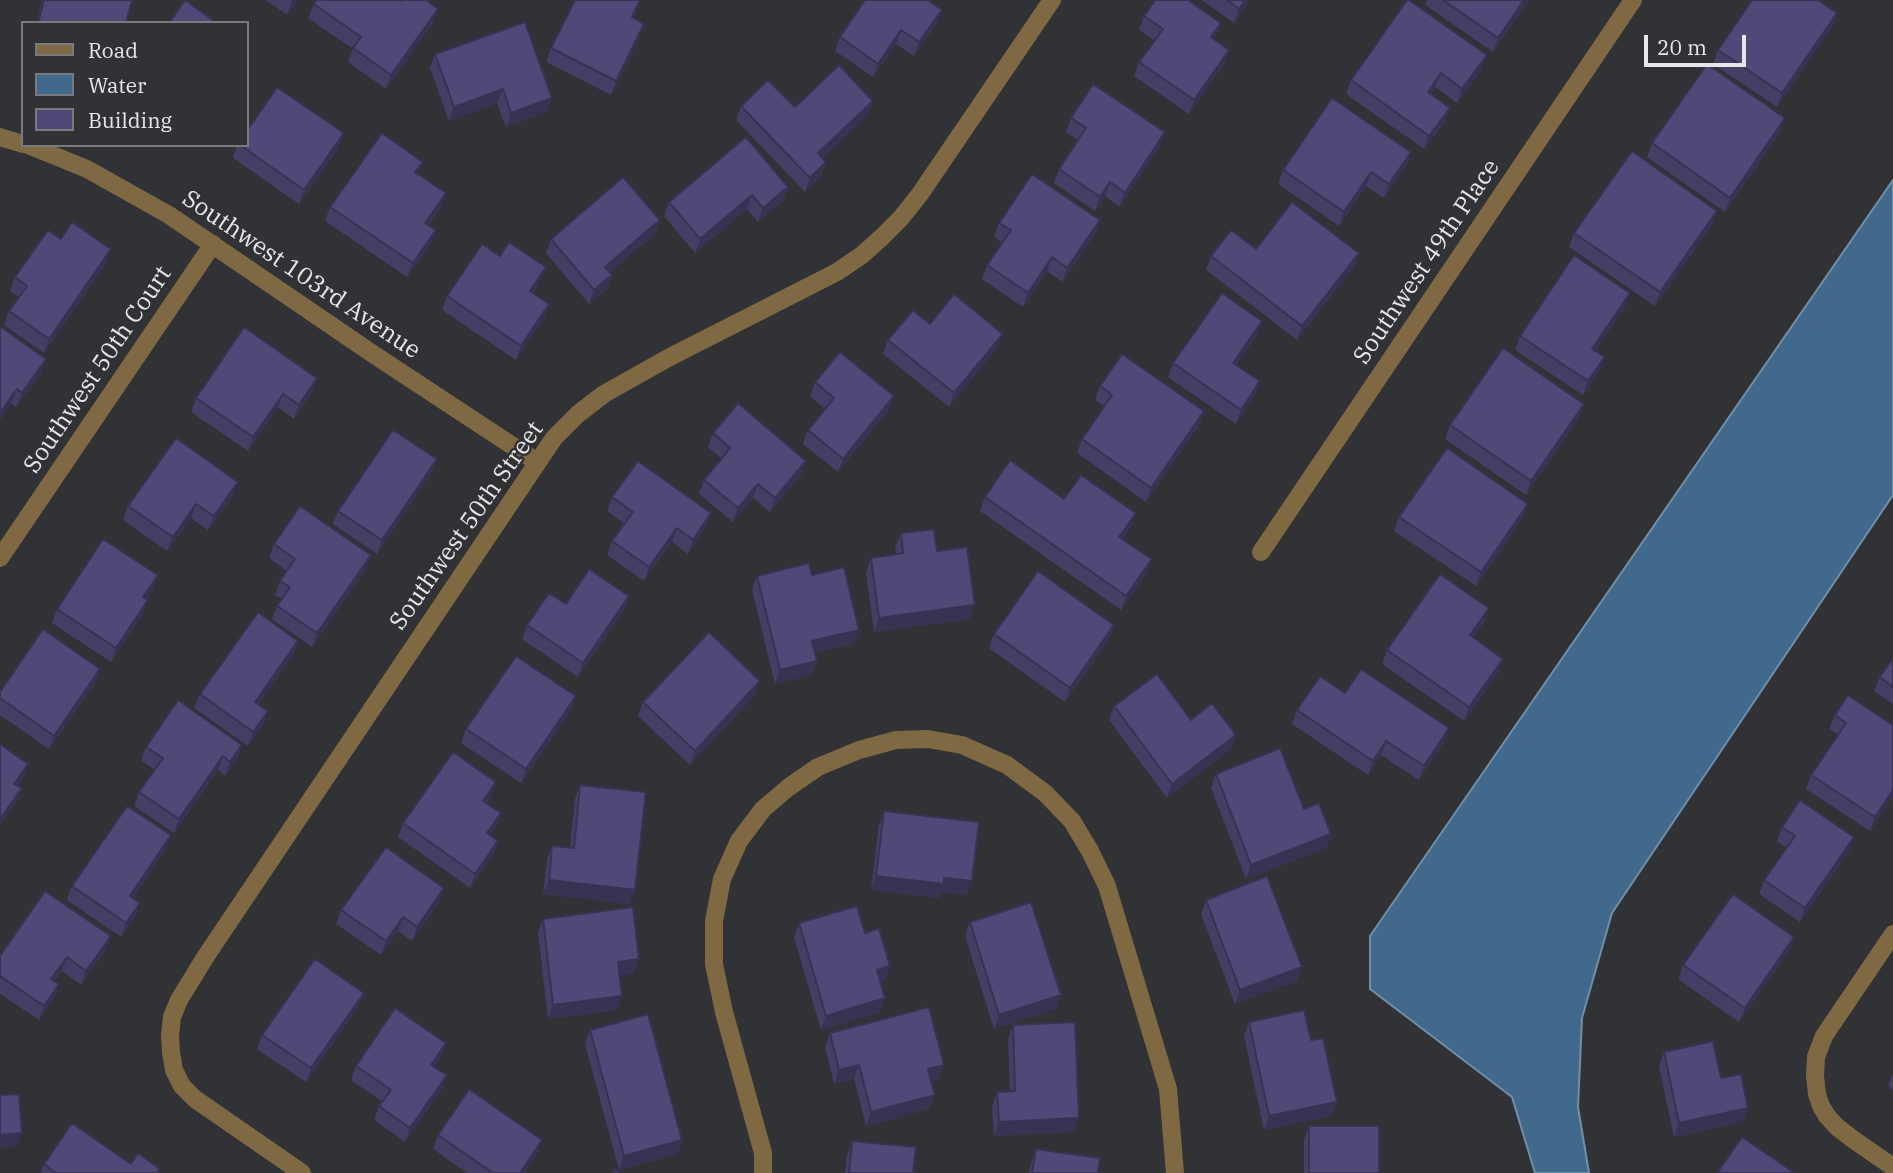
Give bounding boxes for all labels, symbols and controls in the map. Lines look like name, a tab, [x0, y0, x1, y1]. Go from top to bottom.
legend	[21, 21, 248, 147]
scale bar	[1648, 21, 1750, 65]
text: 20 m	[1657, 33, 1707, 61]
text: Road	[88, 36, 138, 64]
text: Water	[88, 71, 146, 99]
text: Building	[88, 106, 172, 134]
street label: Southwest 49th Place	[1348, 154, 1506, 370]
street label: Southwest 103rd Avenue	[176, 184, 426, 366]
street label: Southwest 50th Court	[18, 261, 178, 479]
street label: Southwest 50th Street	[384, 416, 550, 636]

